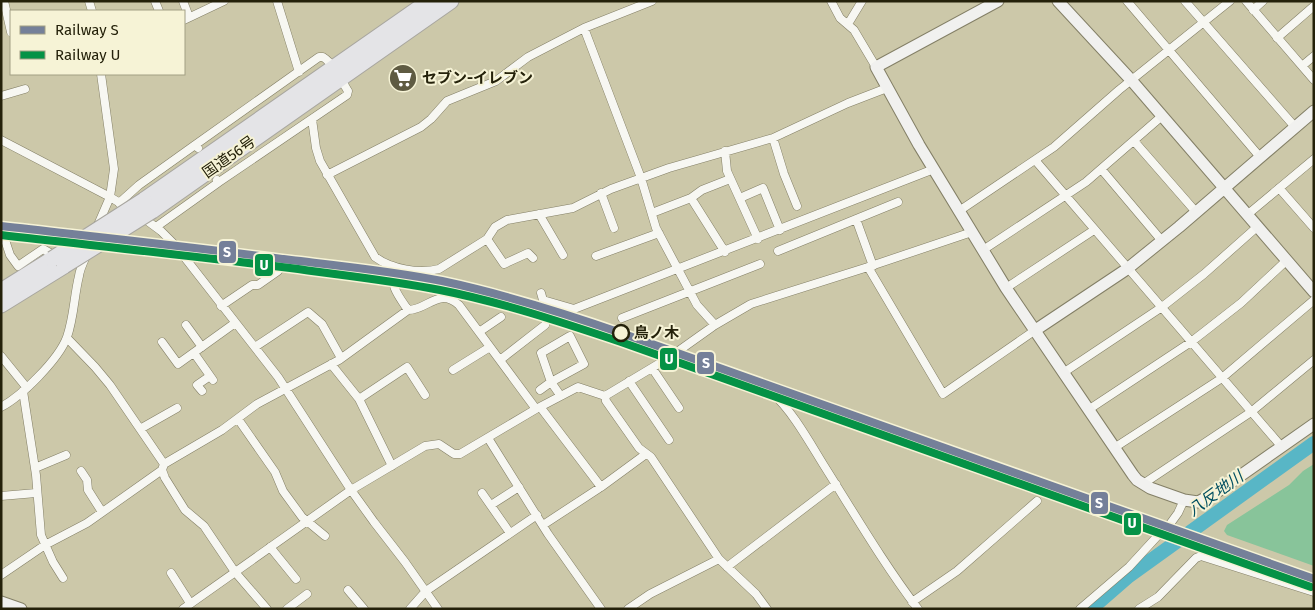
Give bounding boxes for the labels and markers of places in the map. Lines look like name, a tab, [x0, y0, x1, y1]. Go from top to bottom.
supermarket icon: セブン-イレブン	[388, 63, 418, 93]
place label: セブン-イレブン	[422, 69, 533, 87]
marker: 鳥ノ木	[612, 324, 630, 342]
place label: 鳥ノ木	[634, 324, 679, 342]

